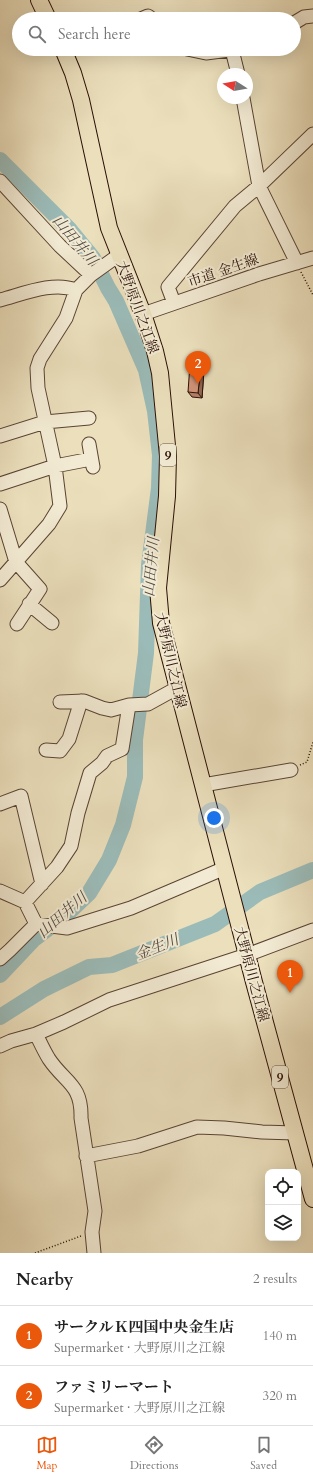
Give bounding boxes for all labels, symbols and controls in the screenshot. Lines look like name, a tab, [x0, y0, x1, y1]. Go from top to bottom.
search box	[12, 12, 301, 56]
icon: search	[26, 23, 48, 45]
text: Search here	[58, 24, 131, 44]
north arrow	[217, 68, 253, 104]
water label: 山田井川	[48, 211, 103, 271]
street label: 市道 金生線	[185, 249, 261, 291]
street label: 大野原川之江線	[112, 258, 163, 356]
pin: 2	[185, 351, 211, 384]
road number: 9	[160, 444, 176, 466]
water label: 山田井川	[138, 534, 164, 598]
street label: 大野原川之江線	[150, 610, 191, 710]
your location	[204, 808, 224, 828]
water label: 山田井川	[33, 886, 93, 942]
street label: 大野原川之江線	[230, 924, 273, 1024]
water label: 金生川	[132, 929, 183, 965]
pin: 1	[277, 960, 303, 993]
road number: 9	[272, 1066, 288, 1088]
map controls	[265, 1169, 301, 1241]
button: locate	[265, 1169, 301, 1205]
button: layers	[265, 1205, 301, 1241]
text: Nearby	[16, 1268, 73, 1291]
text: 2 results	[253, 1270, 297, 1288]
text: サークルＫ四国中央金生店	[54, 1317, 234, 1337]
text: 1	[26, 1327, 32, 1345]
text: 140 m	[263, 1327, 297, 1345]
text: Supermarket · 大野原川之江線	[54, 1339, 225, 1357]
text: ファミリーマート	[54, 1377, 174, 1397]
text: 2	[26, 1387, 32, 1405]
text: 320 m	[263, 1387, 297, 1405]
text: Supermarket · 大野原川之江線	[54, 1399, 225, 1417]
tab: Map	[36, 1434, 58, 1473]
tab: Directions	[130, 1434, 178, 1473]
tab: Saved	[250, 1434, 277, 1473]

